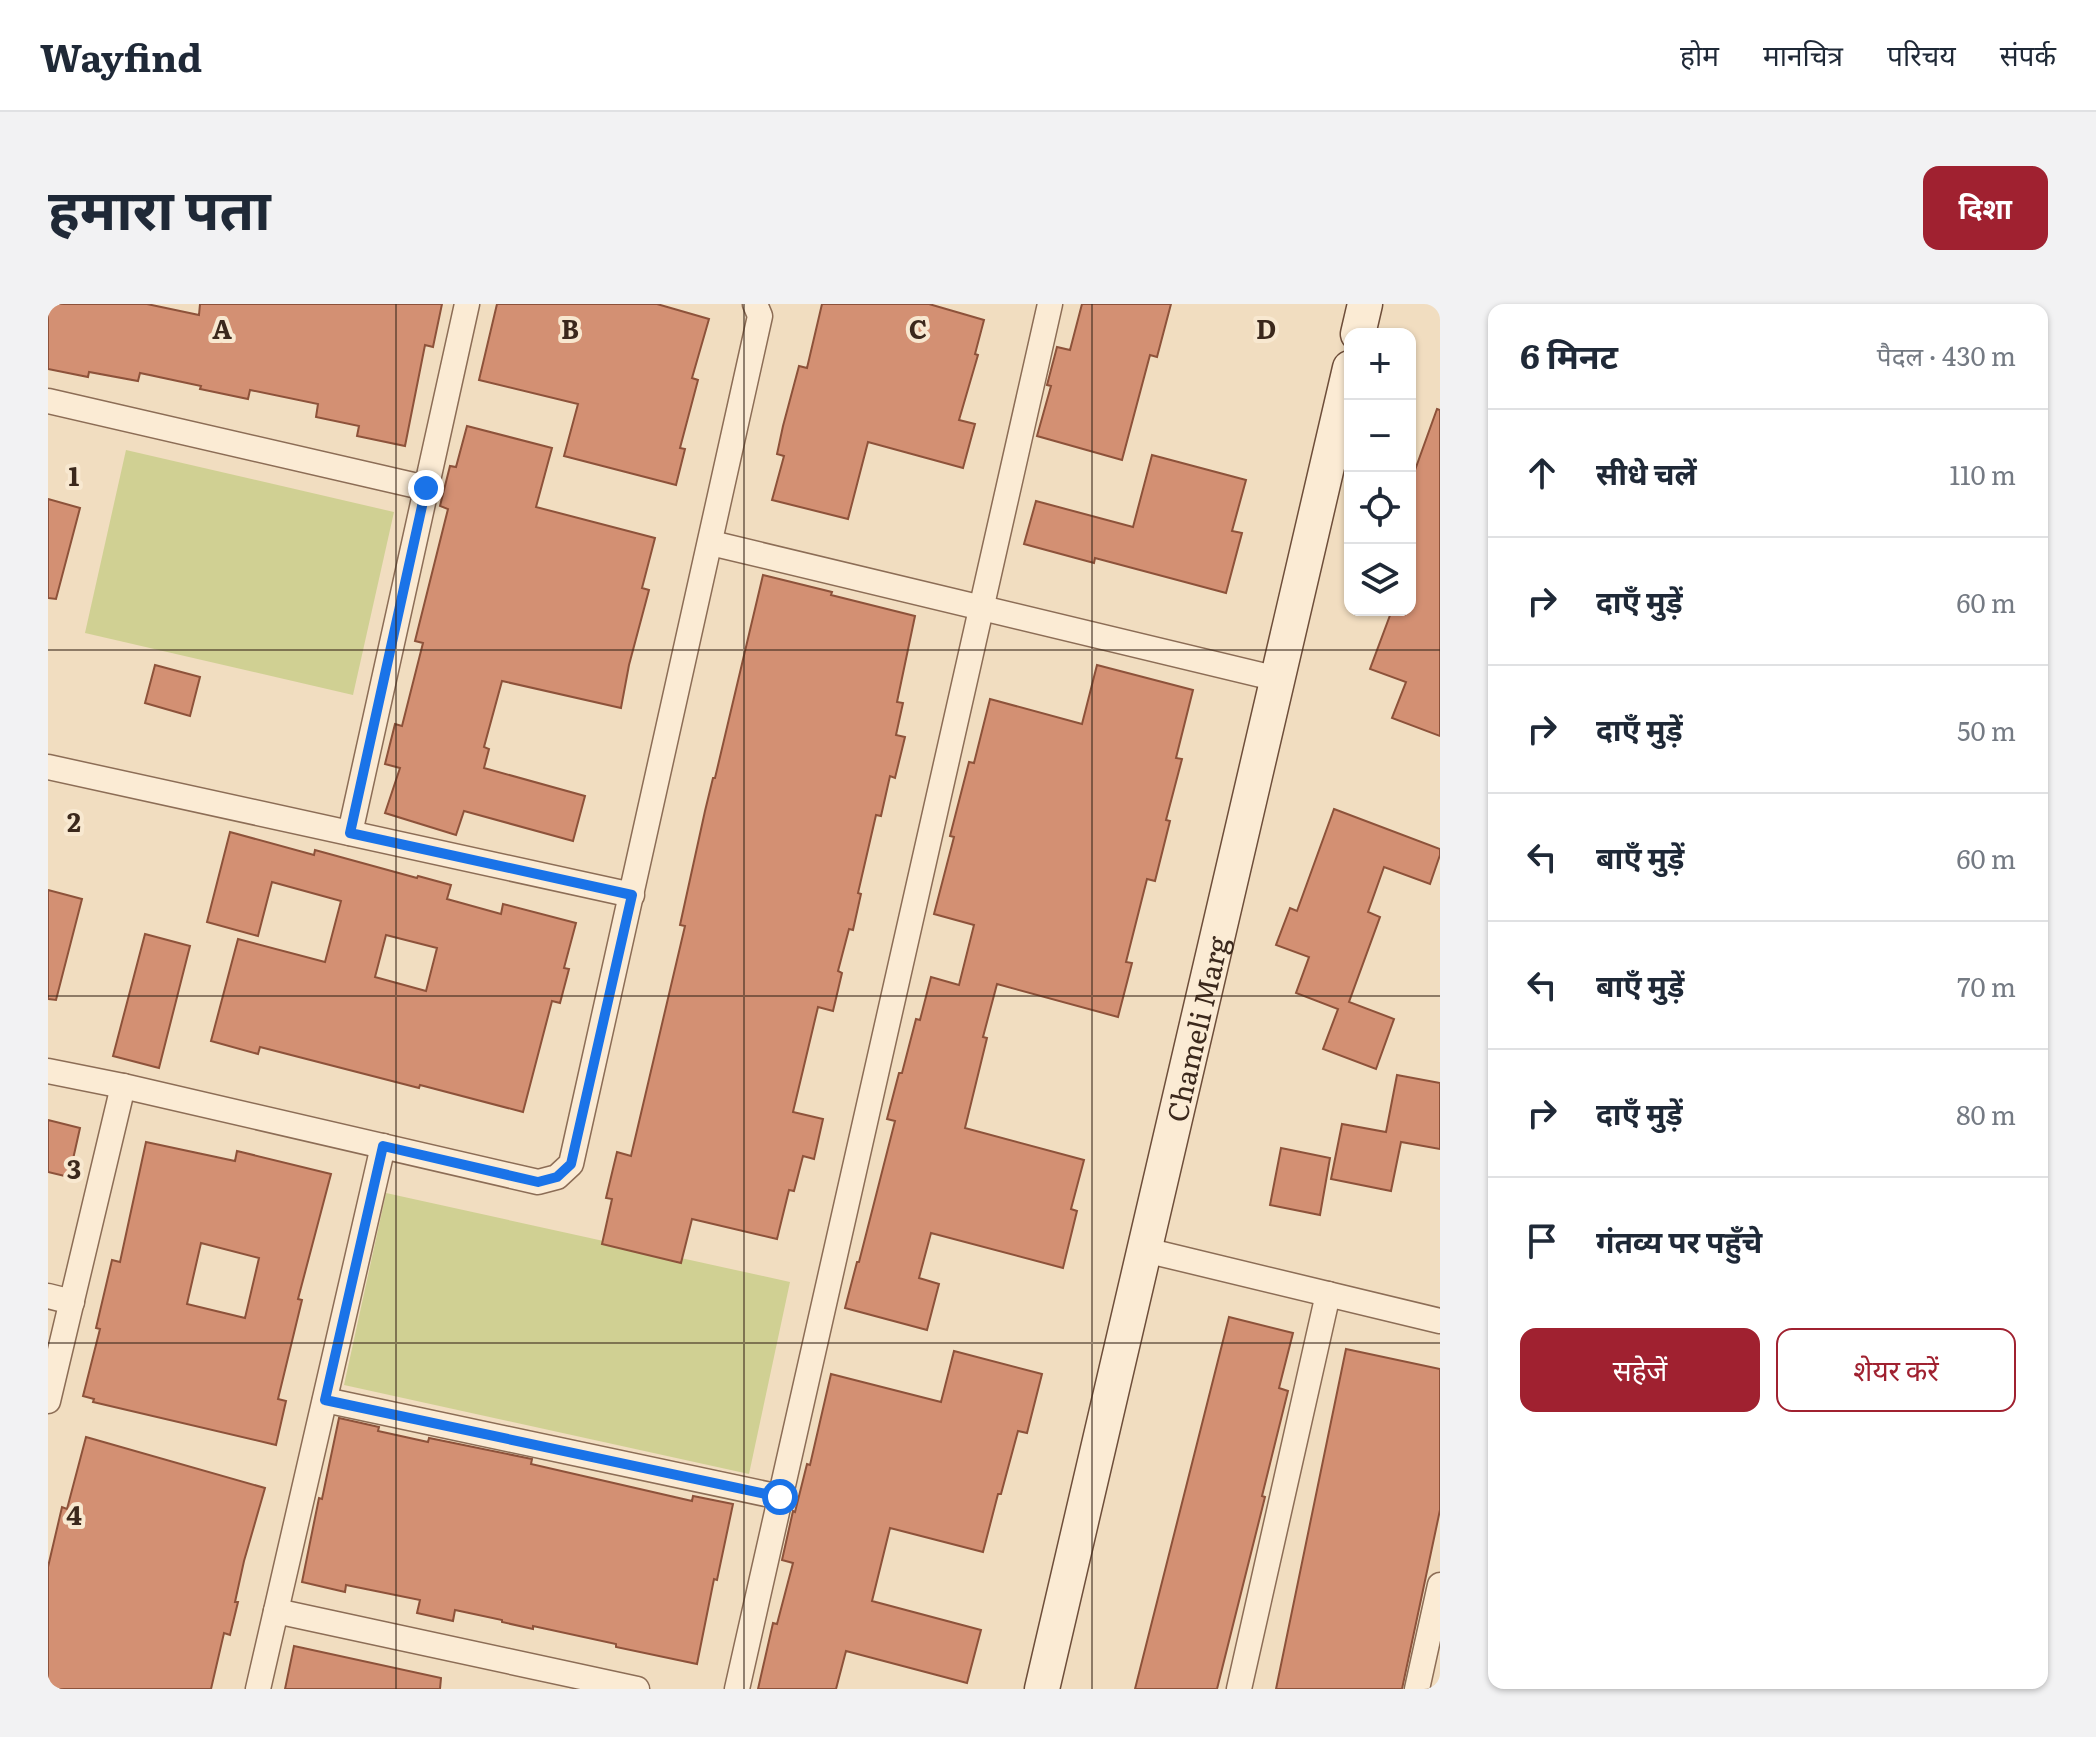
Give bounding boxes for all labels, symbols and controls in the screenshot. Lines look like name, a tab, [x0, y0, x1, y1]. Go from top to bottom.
text: Wayfind	[40, 27, 202, 84]
text: होम	[1680, 33, 1719, 75]
text: मानचित्र	[1763, 33, 1843, 75]
text: परिचय	[1887, 33, 1956, 75]
text: संपर्क	[2000, 33, 2056, 75]
text: हमारा पता	[48, 164, 271, 247]
button: दिशा	[1923, 166, 2048, 250]
text: A	[212, 308, 232, 347]
text: B	[561, 308, 579, 347]
text: C	[909, 308, 927, 347]
text: D	[1256, 308, 1276, 347]
map controls	[1344, 328, 1416, 616]
button: +	[1344, 328, 1416, 400]
text: 6 मिनट	[1520, 329, 1618, 379]
text: पैदल · 430 m	[1877, 335, 2016, 374]
button: −	[1344, 400, 1416, 472]
text: सीधे चलें	[1596, 450, 1697, 494]
icon: ahead	[1520, 451, 1564, 495]
text: 110 m	[1949, 454, 2016, 493]
text: 1	[69, 455, 80, 494]
route end	[408, 470, 444, 506]
button: locate	[1344, 472, 1416, 544]
button: layers	[1344, 544, 1416, 616]
text: दाएँ मुड़ें	[1596, 578, 1683, 622]
icon: right	[1520, 579, 1564, 623]
text: 60 m	[1957, 582, 2016, 621]
text: दाएँ मुड़ें	[1596, 706, 1683, 750]
icon: right	[1520, 707, 1564, 751]
text: 50 m	[1957, 710, 2016, 749]
text: 2	[67, 801, 81, 840]
text: बाएँ मुड़ें	[1596, 834, 1684, 878]
icon: left	[1520, 835, 1564, 879]
text: 60 m	[1957, 838, 2016, 877]
street label: Chameli Marg	[1154, 931, 1238, 1126]
text: बाएँ मुड़ें	[1596, 962, 1684, 1006]
icon: left	[1520, 963, 1564, 1007]
text: 70 m	[1957, 966, 2016, 1005]
text: दाएँ मुड़ें	[1596, 1090, 1683, 1134]
icon: right	[1520, 1091, 1564, 1135]
text: 80 m	[1956, 1094, 2016, 1133]
text: 3	[67, 1148, 81, 1187]
text: गंतव्य पर पहुँचे	[1596, 1218, 1762, 1262]
icon: arrive	[1520, 1219, 1564, 1263]
button: सहेजें	[1520, 1328, 1760, 1412]
button: शेयर करें	[1776, 1328, 2016, 1412]
route start	[762, 1479, 798, 1515]
text: 4	[66, 1494, 82, 1533]

